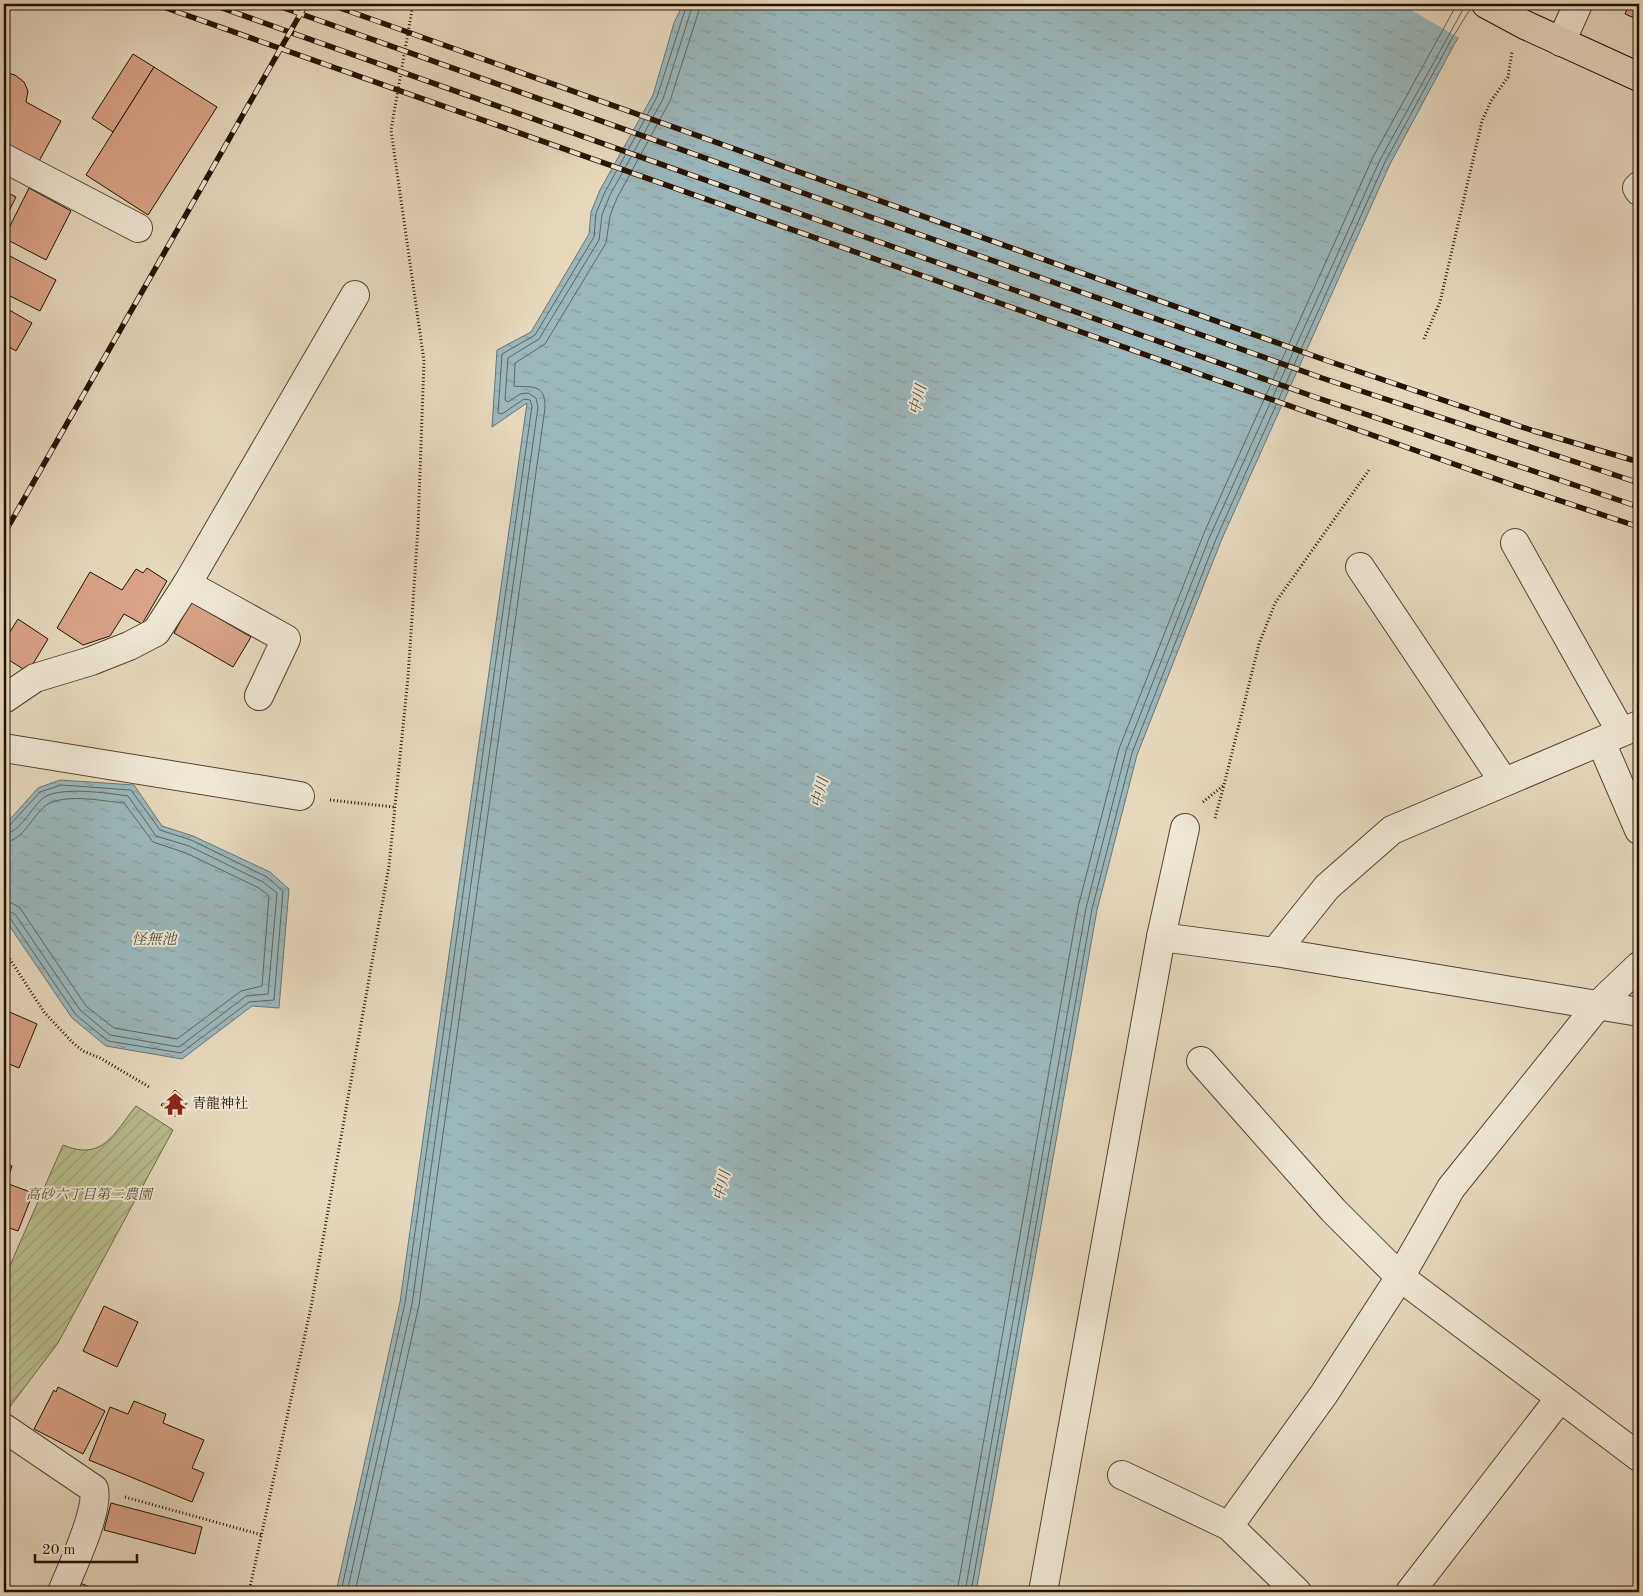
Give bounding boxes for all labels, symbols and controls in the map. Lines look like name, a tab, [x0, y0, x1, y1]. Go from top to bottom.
water label: 中川	[906, 381, 930, 416]
water label: 中川	[808, 774, 832, 809]
water label: 怪無池	[131, 931, 178, 948]
temple icon: 青龍神社	[162, 1091, 188, 1117]
place label: 青龍神社	[192, 1096, 248, 1111]
water label: 中川	[710, 1167, 734, 1202]
park label: 高砂六丁目第二農園	[26, 1187, 154, 1202]
scale bar	[35, 1531, 138, 1563]
text: 20 m	[42, 1543, 76, 1558]

